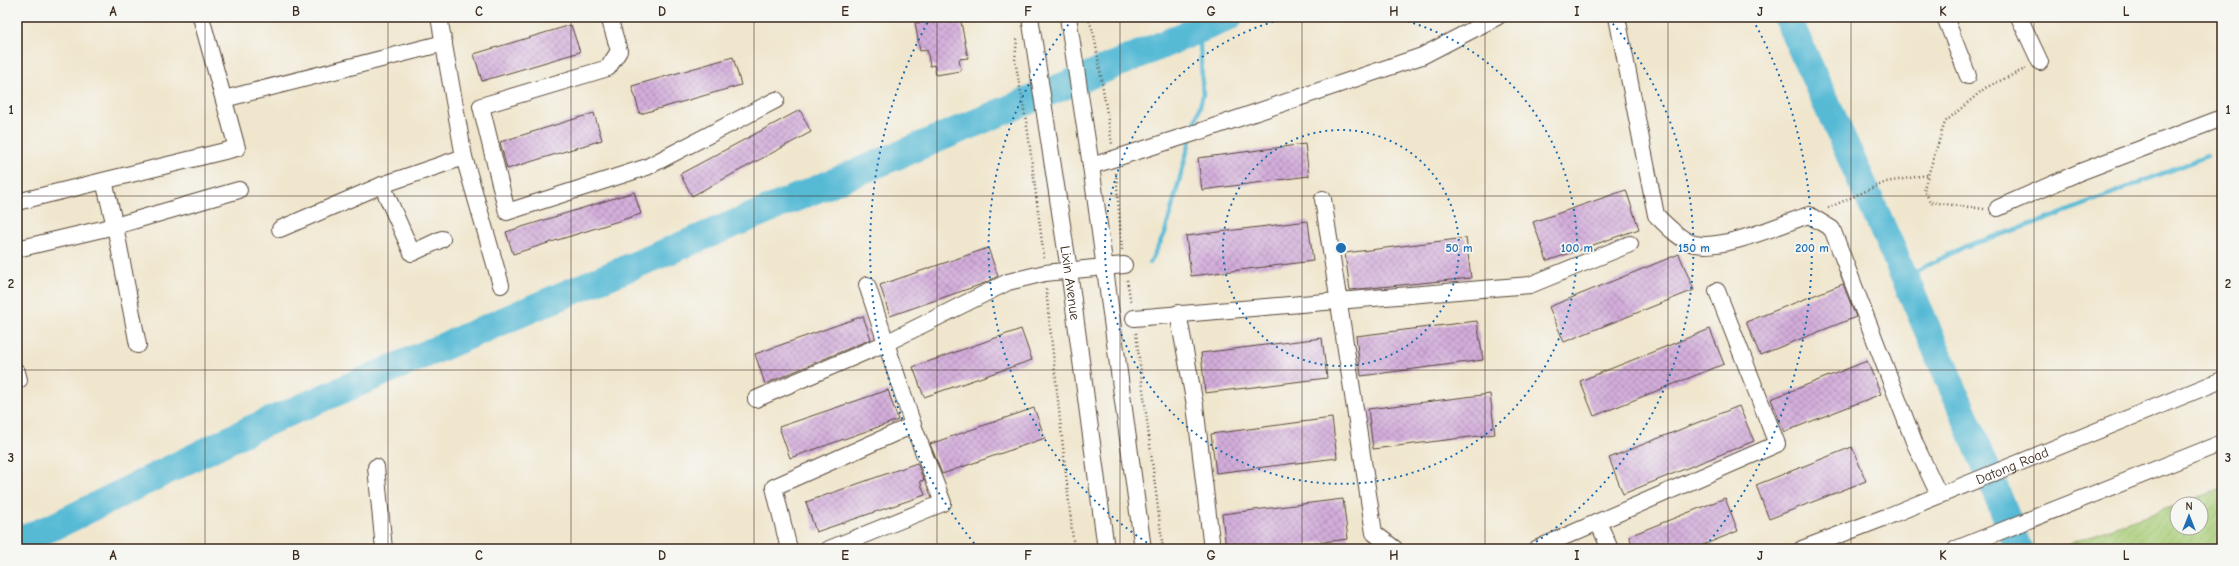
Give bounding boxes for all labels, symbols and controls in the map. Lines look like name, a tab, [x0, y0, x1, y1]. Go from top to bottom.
text: A	[109, 4, 117, 19]
text: B	[292, 4, 300, 19]
text: C	[475, 4, 483, 19]
text: D	[658, 4, 666, 19]
text: E	[841, 4, 849, 19]
text: F	[1024, 4, 1032, 19]
text: G	[1206, 4, 1216, 19]
text: H	[1389, 4, 1399, 19]
text: I	[1574, 4, 1580, 19]
text: J	[1757, 4, 1763, 19]
text: K	[1939, 4, 1947, 19]
text: L	[2123, 4, 2130, 19]
text: 1	[8, 102, 14, 117]
text: 1	[2225, 102, 2231, 117]
centre of rings	[1334, 241, 1348, 255]
text: 50 m	[1445, 241, 1473, 255]
text: 100 m	[1561, 241, 1593, 255]
text: 150 m	[1678, 241, 1710, 255]
text: 200 m	[1795, 241, 1829, 255]
street label: Lixin Avenue	[1056, 245, 1084, 321]
text: 2	[8, 276, 14, 291]
text: 2	[2225, 276, 2231, 291]
street label: Datong Road	[1973, 444, 2051, 489]
text: 3	[8, 450, 14, 465]
text: 3	[2225, 450, 2231, 465]
north arrow	[2169, 496, 2209, 536]
text: N	[2185, 500, 2193, 513]
text: A	[109, 548, 117, 563]
text: B	[292, 548, 300, 563]
text: C	[475, 548, 483, 563]
text: D	[658, 548, 666, 563]
text: E	[841, 548, 849, 563]
text: F	[1024, 548, 1032, 563]
text: G	[1206, 548, 1216, 563]
text: H	[1389, 548, 1399, 563]
text: I	[1574, 548, 1580, 563]
text: J	[1757, 548, 1763, 563]
text: K	[1939, 548, 1947, 563]
text: L	[2123, 548, 2130, 563]

